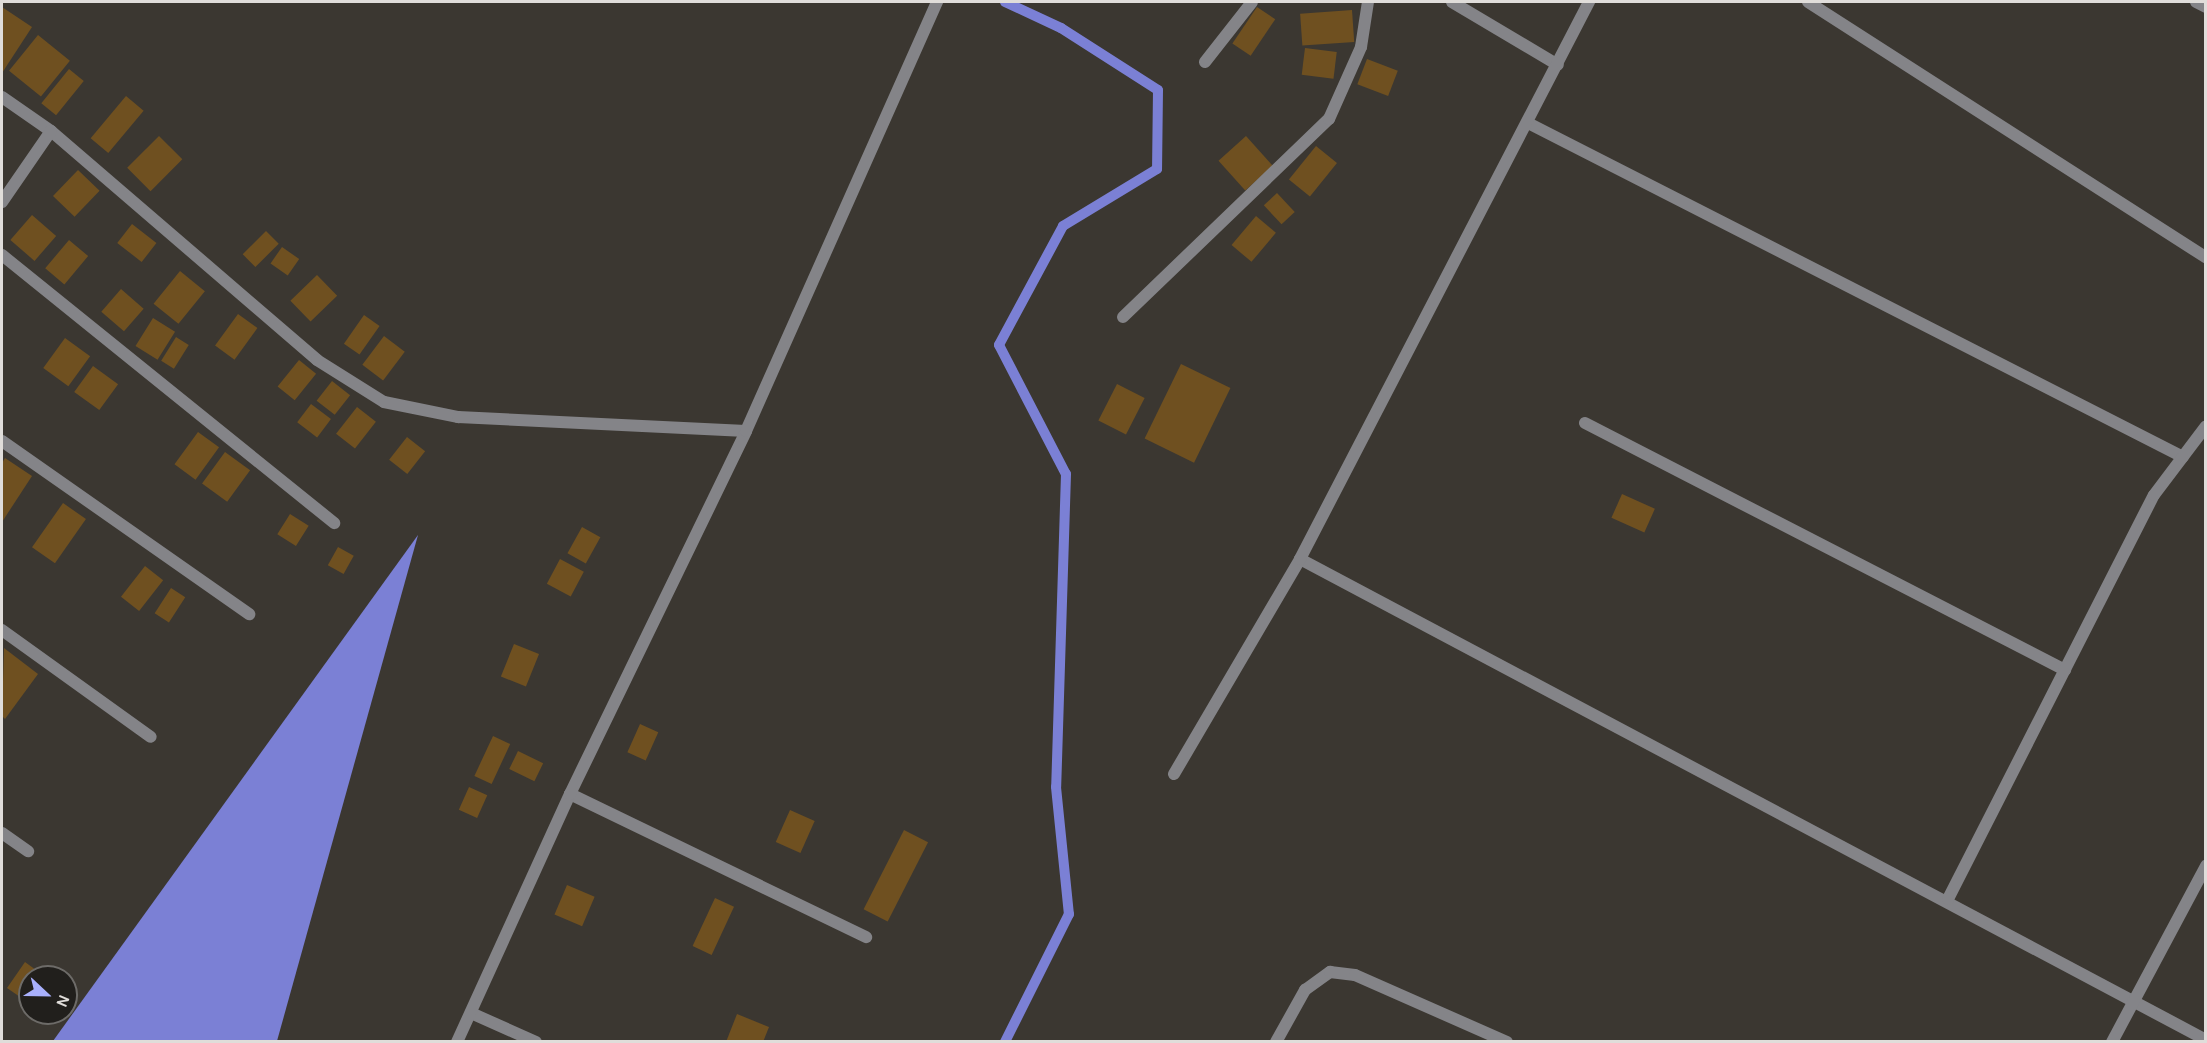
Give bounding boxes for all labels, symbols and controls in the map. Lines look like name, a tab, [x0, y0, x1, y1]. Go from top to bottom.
north arrow	[18, 965, 78, 1025]
text: N	[52, 992, 74, 1010]

